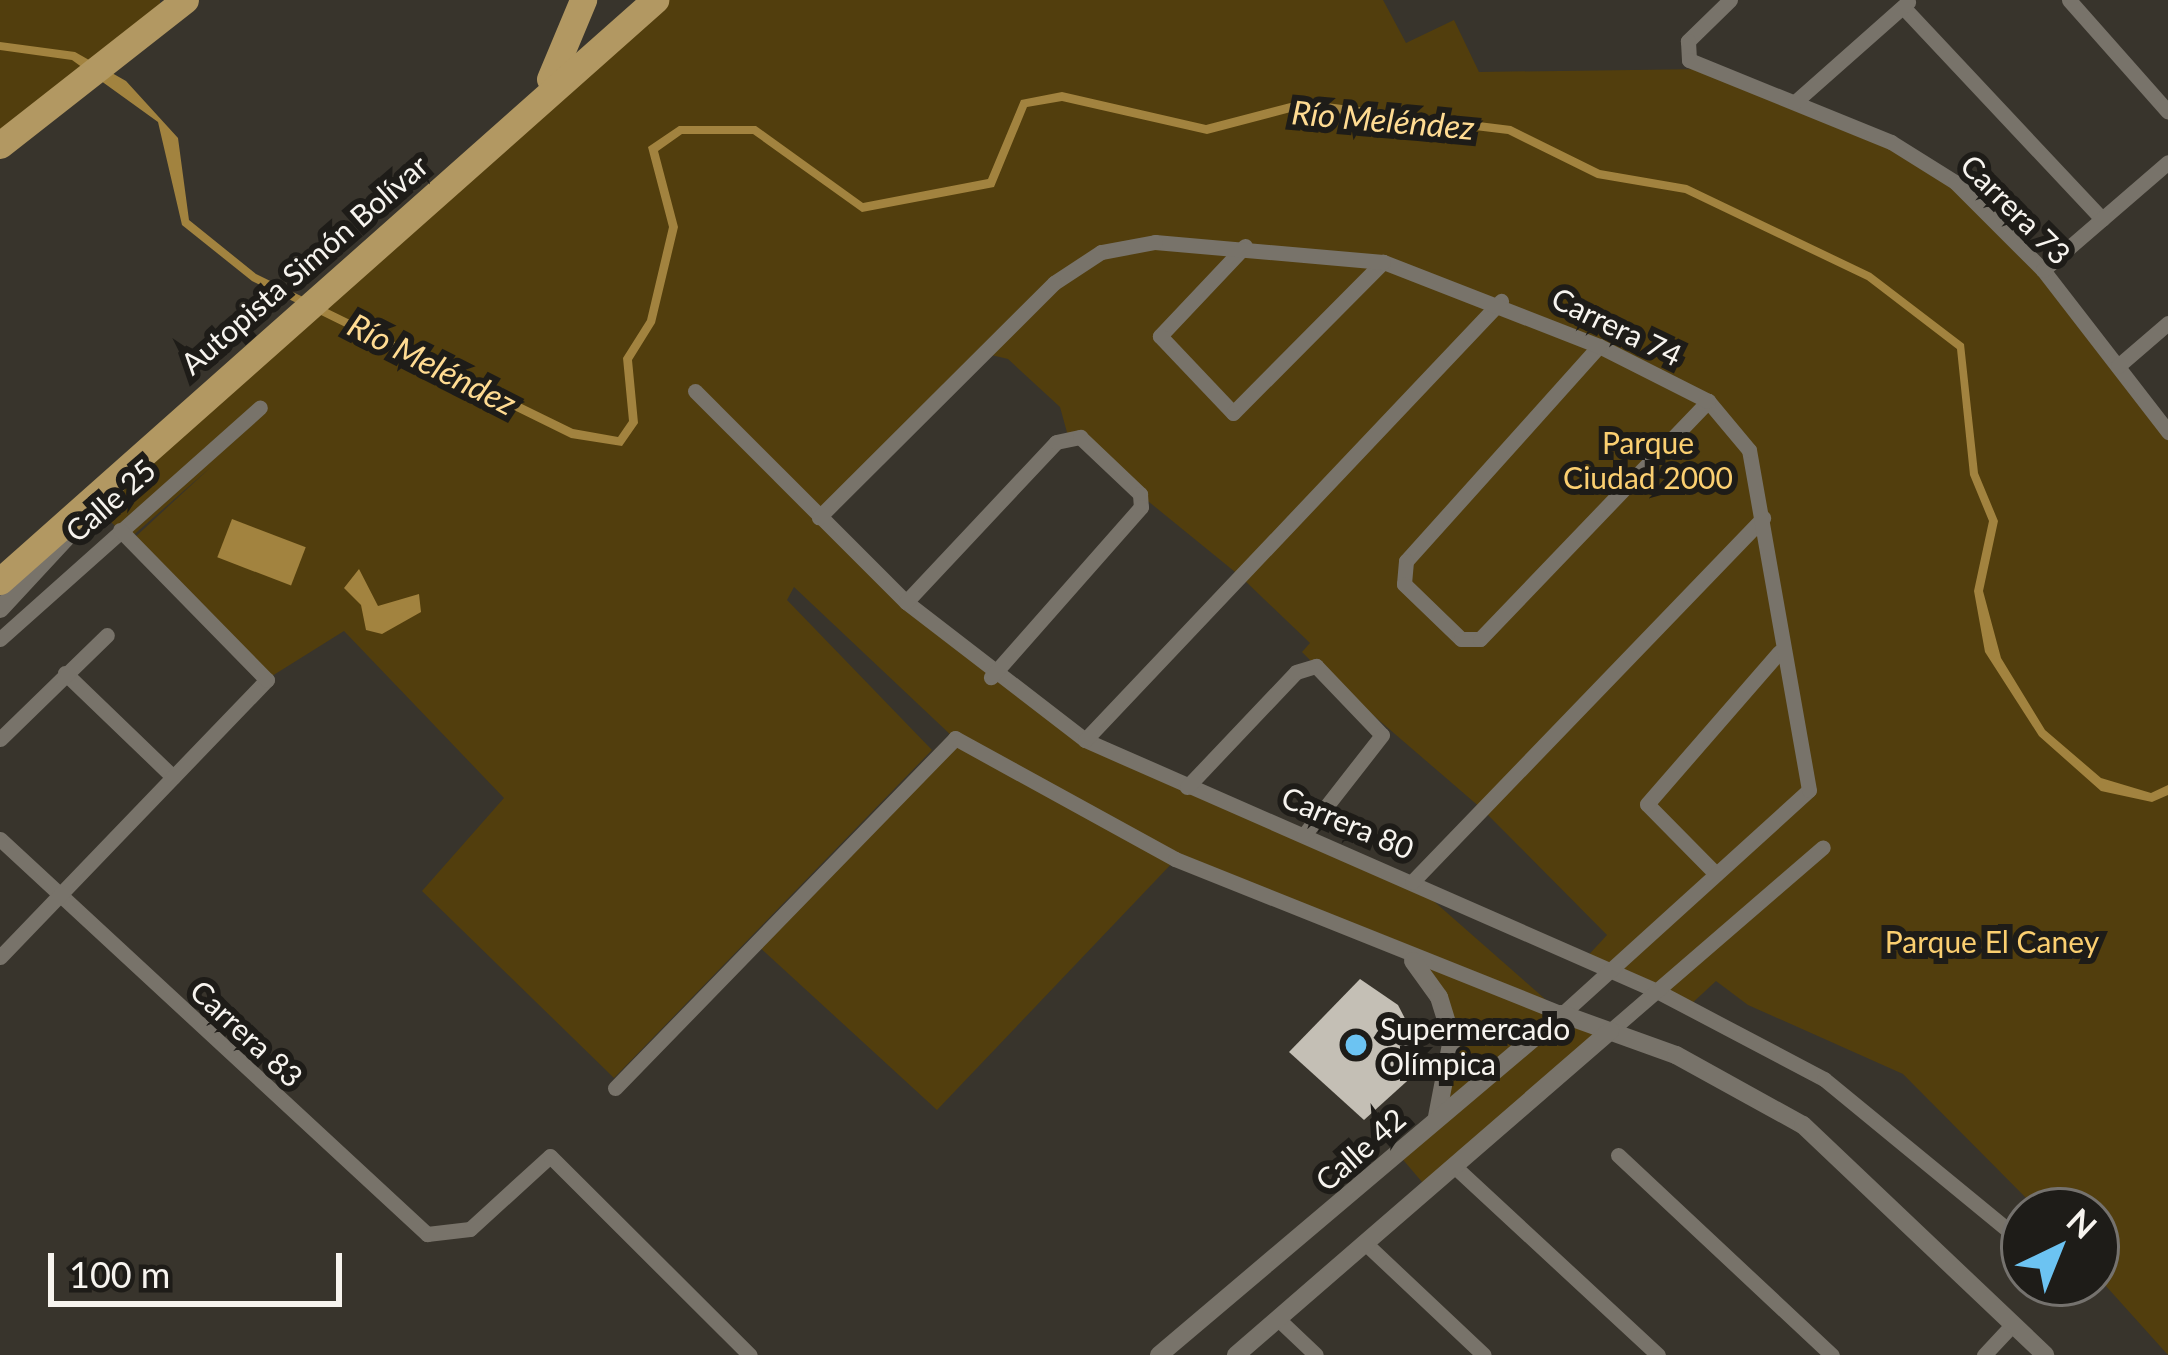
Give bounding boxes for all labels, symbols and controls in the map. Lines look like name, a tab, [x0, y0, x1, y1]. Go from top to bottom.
water label: Río Meléndez	[1290, 92, 1476, 148]
street label: Autopista Simón Bolívar	[173, 147, 435, 381]
street label: Carrera 73	[1954, 147, 2078, 271]
street label: Carrera 74	[1546, 279, 1688, 373]
water label: Río Meléndez	[341, 305, 523, 423]
park label: Parque Ciudad 2000	[1563, 424, 1733, 494]
street label: Calle 25	[58, 451, 162, 549]
street label: Carrera 80	[1276, 778, 1420, 866]
park label: Parque El Caney	[1885, 923, 2099, 959]
street label: Carrera 83	[183, 972, 311, 1094]
place label: Supermercado Olímpica	[1380, 1010, 1570, 1080]
marker: Supermercado Olímpica	[1343, 1032, 1369, 1058]
street label: Calle 42	[1308, 1100, 1412, 1198]
north arrow	[2000, 1187, 2120, 1307]
text: N	[2060, 1200, 2105, 1246]
scale bar	[54, 1229, 348, 1303]
text: 100 m	[69, 1252, 170, 1296]

